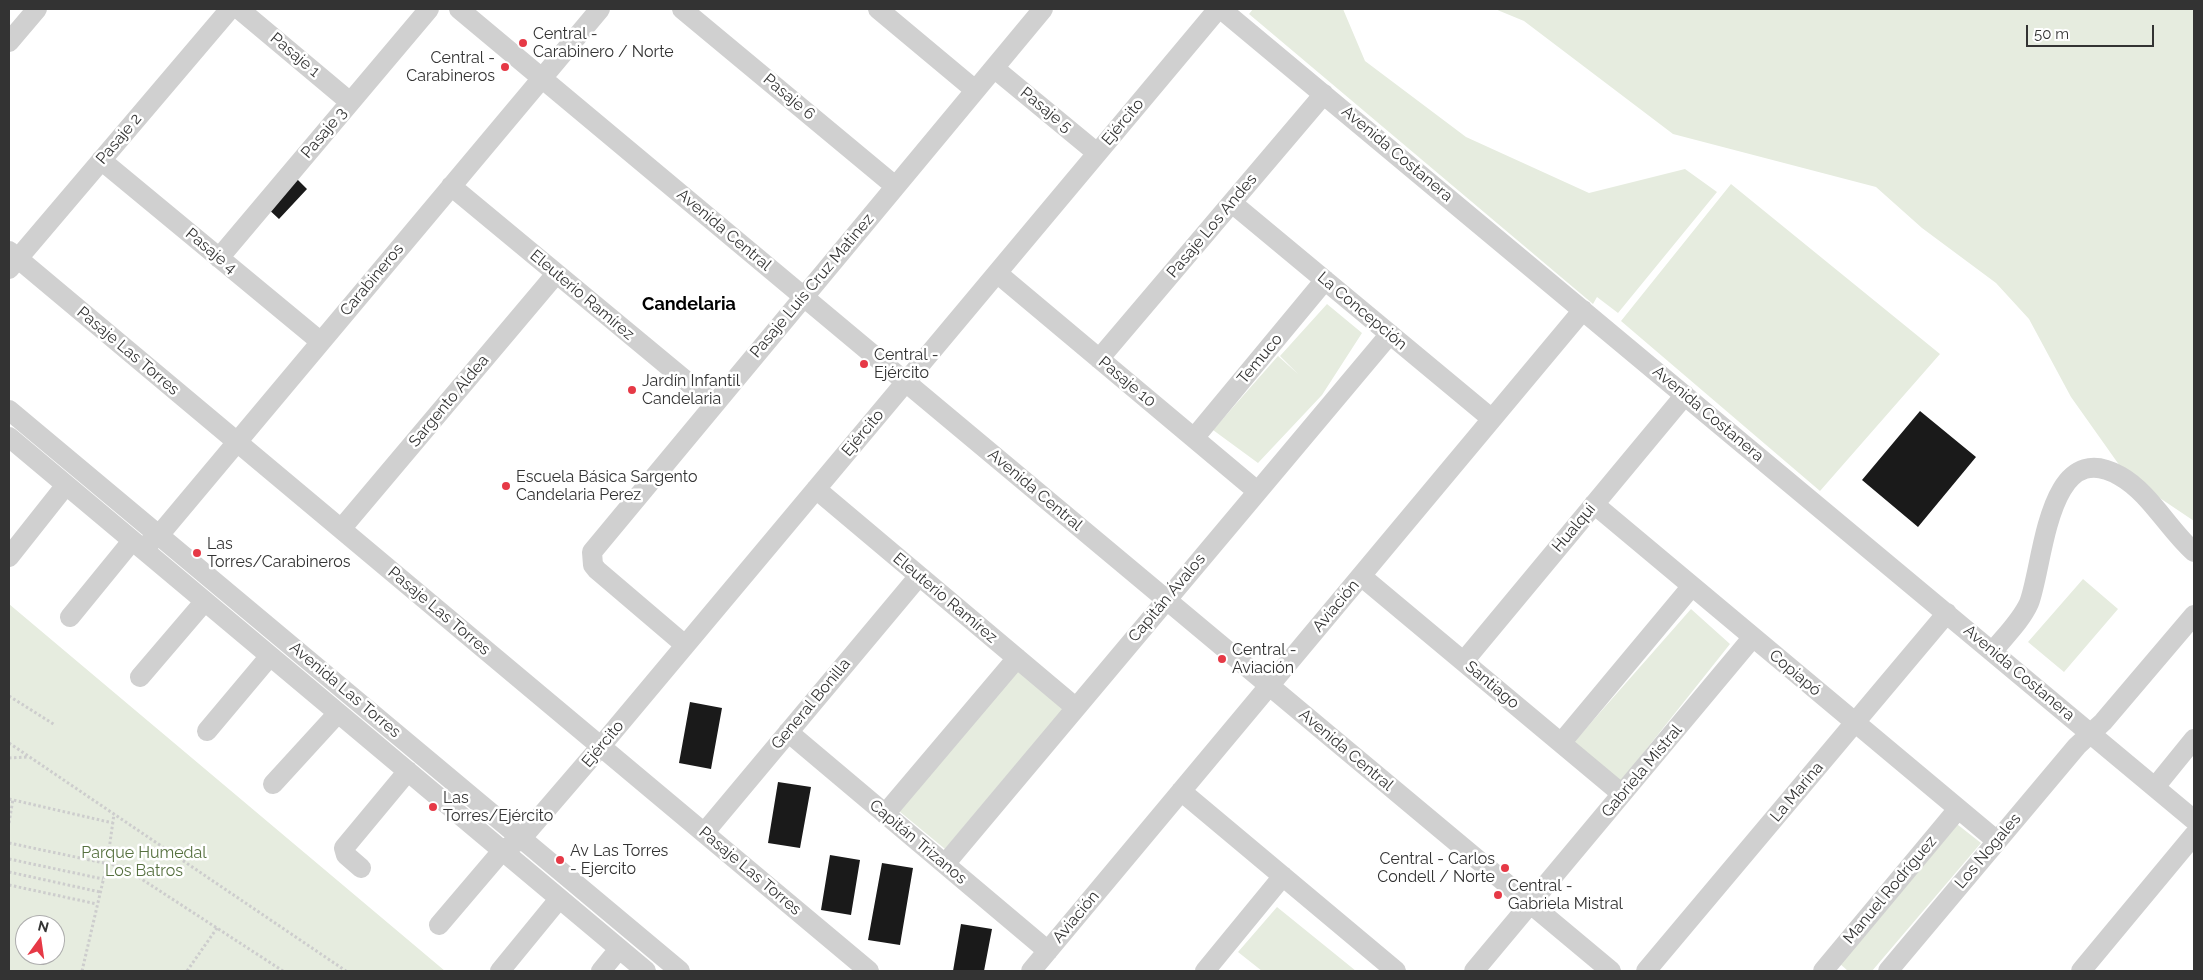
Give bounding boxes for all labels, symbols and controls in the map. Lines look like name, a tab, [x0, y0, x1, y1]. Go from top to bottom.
scale bar	[2028, 15, 2156, 47]
place label: Central - Carabinero / Norte	[533, 24, 674, 62]
text: 50 m	[2034, 25, 2069, 43]
street label: Pasaje 1	[266, 29, 324, 81]
marker: Central - Carabinero / Norte	[517, 37, 529, 49]
place label: Central - Carabineros	[406, 48, 495, 86]
marker: Central - Carabineros	[499, 61, 511, 73]
street label: Pasaje 6	[759, 70, 819, 124]
street label: Pasaje 5	[1016, 83, 1076, 137]
street label: Ejército	[1098, 95, 1148, 149]
street label: Avenida Costanera	[1338, 102, 1456, 206]
street label: Pasaje 3	[297, 104, 351, 162]
street label: Pasaje 2	[92, 110, 146, 168]
street label: Pasaje Los Andes	[1163, 170, 1261, 282]
street label: Avenida Central	[673, 185, 775, 275]
street label: Pasaje Luís Cruz Matinez	[746, 210, 878, 362]
street label: Pasaje 4	[182, 224, 240, 278]
street label: Carabineros	[336, 240, 408, 320]
street label: Eleuterio Ramírez	[526, 246, 638, 344]
street label: La Concepción	[1313, 268, 1411, 354]
district label: Candelaria	[642, 294, 736, 316]
street label: Pasaje Las Torres	[73, 303, 183, 399]
street label: Temuco	[1233, 330, 1287, 388]
place label: Central - Ejército	[874, 345, 938, 383]
street label: Sargento Aldea	[405, 351, 493, 451]
street label: Pasaje 10	[1095, 353, 1159, 411]
marker: Central - Ejército	[858, 358, 870, 370]
street label: Avenida Costanera	[1649, 362, 1767, 466]
place label: Jardín Infantil Candelaria	[642, 371, 740, 409]
marker: Jardín Infantil Candelaria	[626, 384, 638, 396]
street label: Ejército	[838, 406, 888, 460]
street label: Avenida Central	[984, 445, 1086, 535]
place label: Escuela Básica Sargento Candelaria Perez	[516, 467, 698, 505]
marker: Escuela Básica Sargento Candelaria Perez	[500, 480, 512, 492]
street label: Hualqui	[1548, 500, 1600, 556]
place label: Las Torres/Carabineros	[207, 534, 351, 572]
marker: Las Torres/Carabineros	[191, 547, 203, 559]
street label: Eleuterio Ramírez	[889, 549, 1001, 647]
street label: Capitán Ávalos	[1124, 550, 1210, 646]
street label: Pasaje Las Torres	[384, 563, 494, 659]
street label: Aviación	[1309, 576, 1363, 636]
street label: Avenida Costanera	[1960, 621, 2078, 725]
street label: Avenida Las Torres	[286, 638, 404, 742]
place label: Central - Aviación	[1232, 640, 1296, 678]
street label: Copiapó	[1765, 646, 1825, 700]
marker: Central - Aviación	[1216, 653, 1228, 665]
street label: General Bonilla	[767, 655, 855, 753]
street label: Santiago	[1461, 657, 1523, 713]
street label: Avenida Central	[1295, 705, 1397, 795]
street label: Ejército	[578, 717, 628, 771]
street label: Gabriela Mistral	[1598, 721, 1686, 821]
street label: La Marina	[1767, 758, 1827, 826]
place label: Las Torres/Ejército	[443, 788, 553, 826]
street label: Capitán Trizanos	[865, 796, 971, 888]
marker: Las Torres/Ejército	[427, 801, 439, 813]
street label: Los Nogales	[1951, 809, 2025, 893]
street label: Pasaje Las Torres	[695, 823, 805, 919]
street label: Manuel Rodríguez	[1839, 832, 1941, 948]
place label: Av Las Torres - Ejercito	[570, 841, 668, 879]
park label: Parque Humedal Los Batros	[81, 843, 207, 881]
place label: Central - Carlos Condell / Norte	[1377, 849, 1495, 887]
marker: Av Las Torres - Ejercito	[554, 854, 566, 866]
marker: Central - Carlos Condell / Norte	[1499, 862, 1511, 874]
place label: Central - Gabriela Mistral	[1508, 876, 1623, 914]
street label: Aviación	[1049, 887, 1103, 947]
marker: Central - Gabriela Mistral	[1492, 889, 1504, 901]
north arrow	[15, 915, 65, 965]
text: N	[36, 917, 51, 935]

